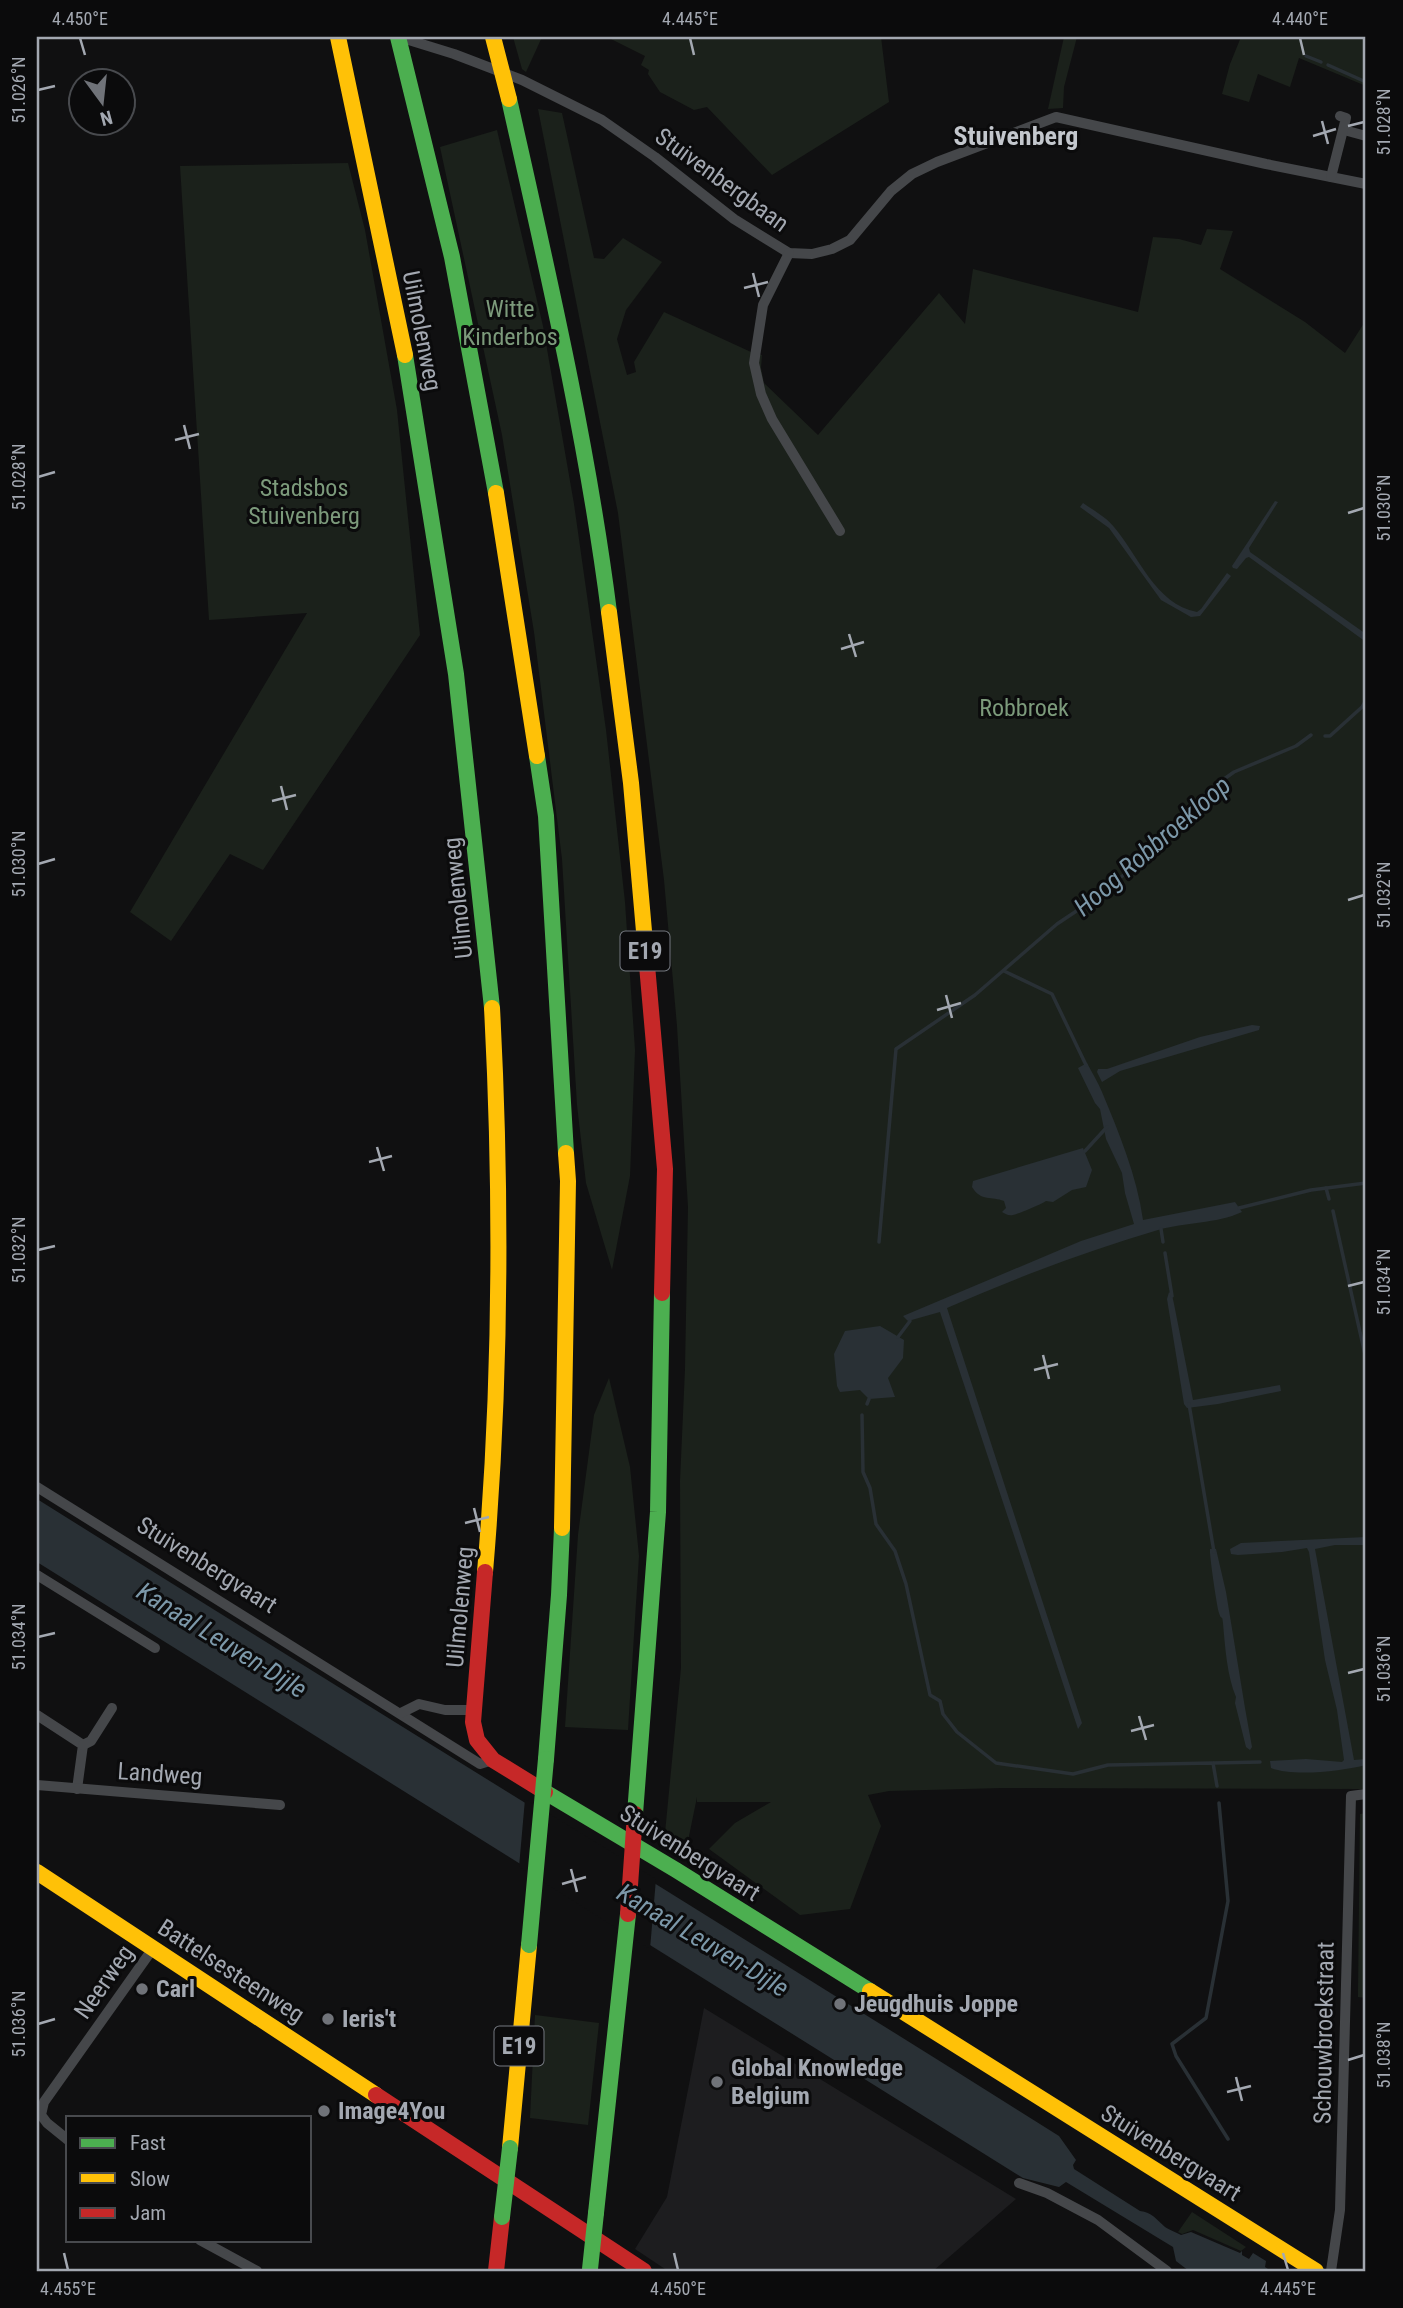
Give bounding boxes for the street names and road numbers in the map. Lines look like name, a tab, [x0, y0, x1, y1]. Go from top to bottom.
street label: Stuivenbergbaan	[650, 122, 794, 238]
street label: Uilmolenweg	[397, 269, 447, 393]
street label: Uilmolenweg	[438, 836, 478, 960]
road number: E19	[620, 932, 670, 970]
street label: Stuivenbergvaart	[132, 1511, 282, 1619]
street label: Uilmolenweg	[441, 1545, 479, 1669]
street label: Landweg	[117, 1757, 203, 1791]
street label: Stuivenbergvaart	[615, 1799, 765, 1907]
street label: Battelsesteenweg	[153, 1913, 309, 2029]
street label: Neerweg	[69, 1940, 139, 2024]
street label: Schouwbroekstraat	[1308, 1942, 1340, 2124]
road number: E19	[494, 2026, 544, 2066]
street label: Stuivenbergvaart	[1096, 2099, 1246, 2207]

